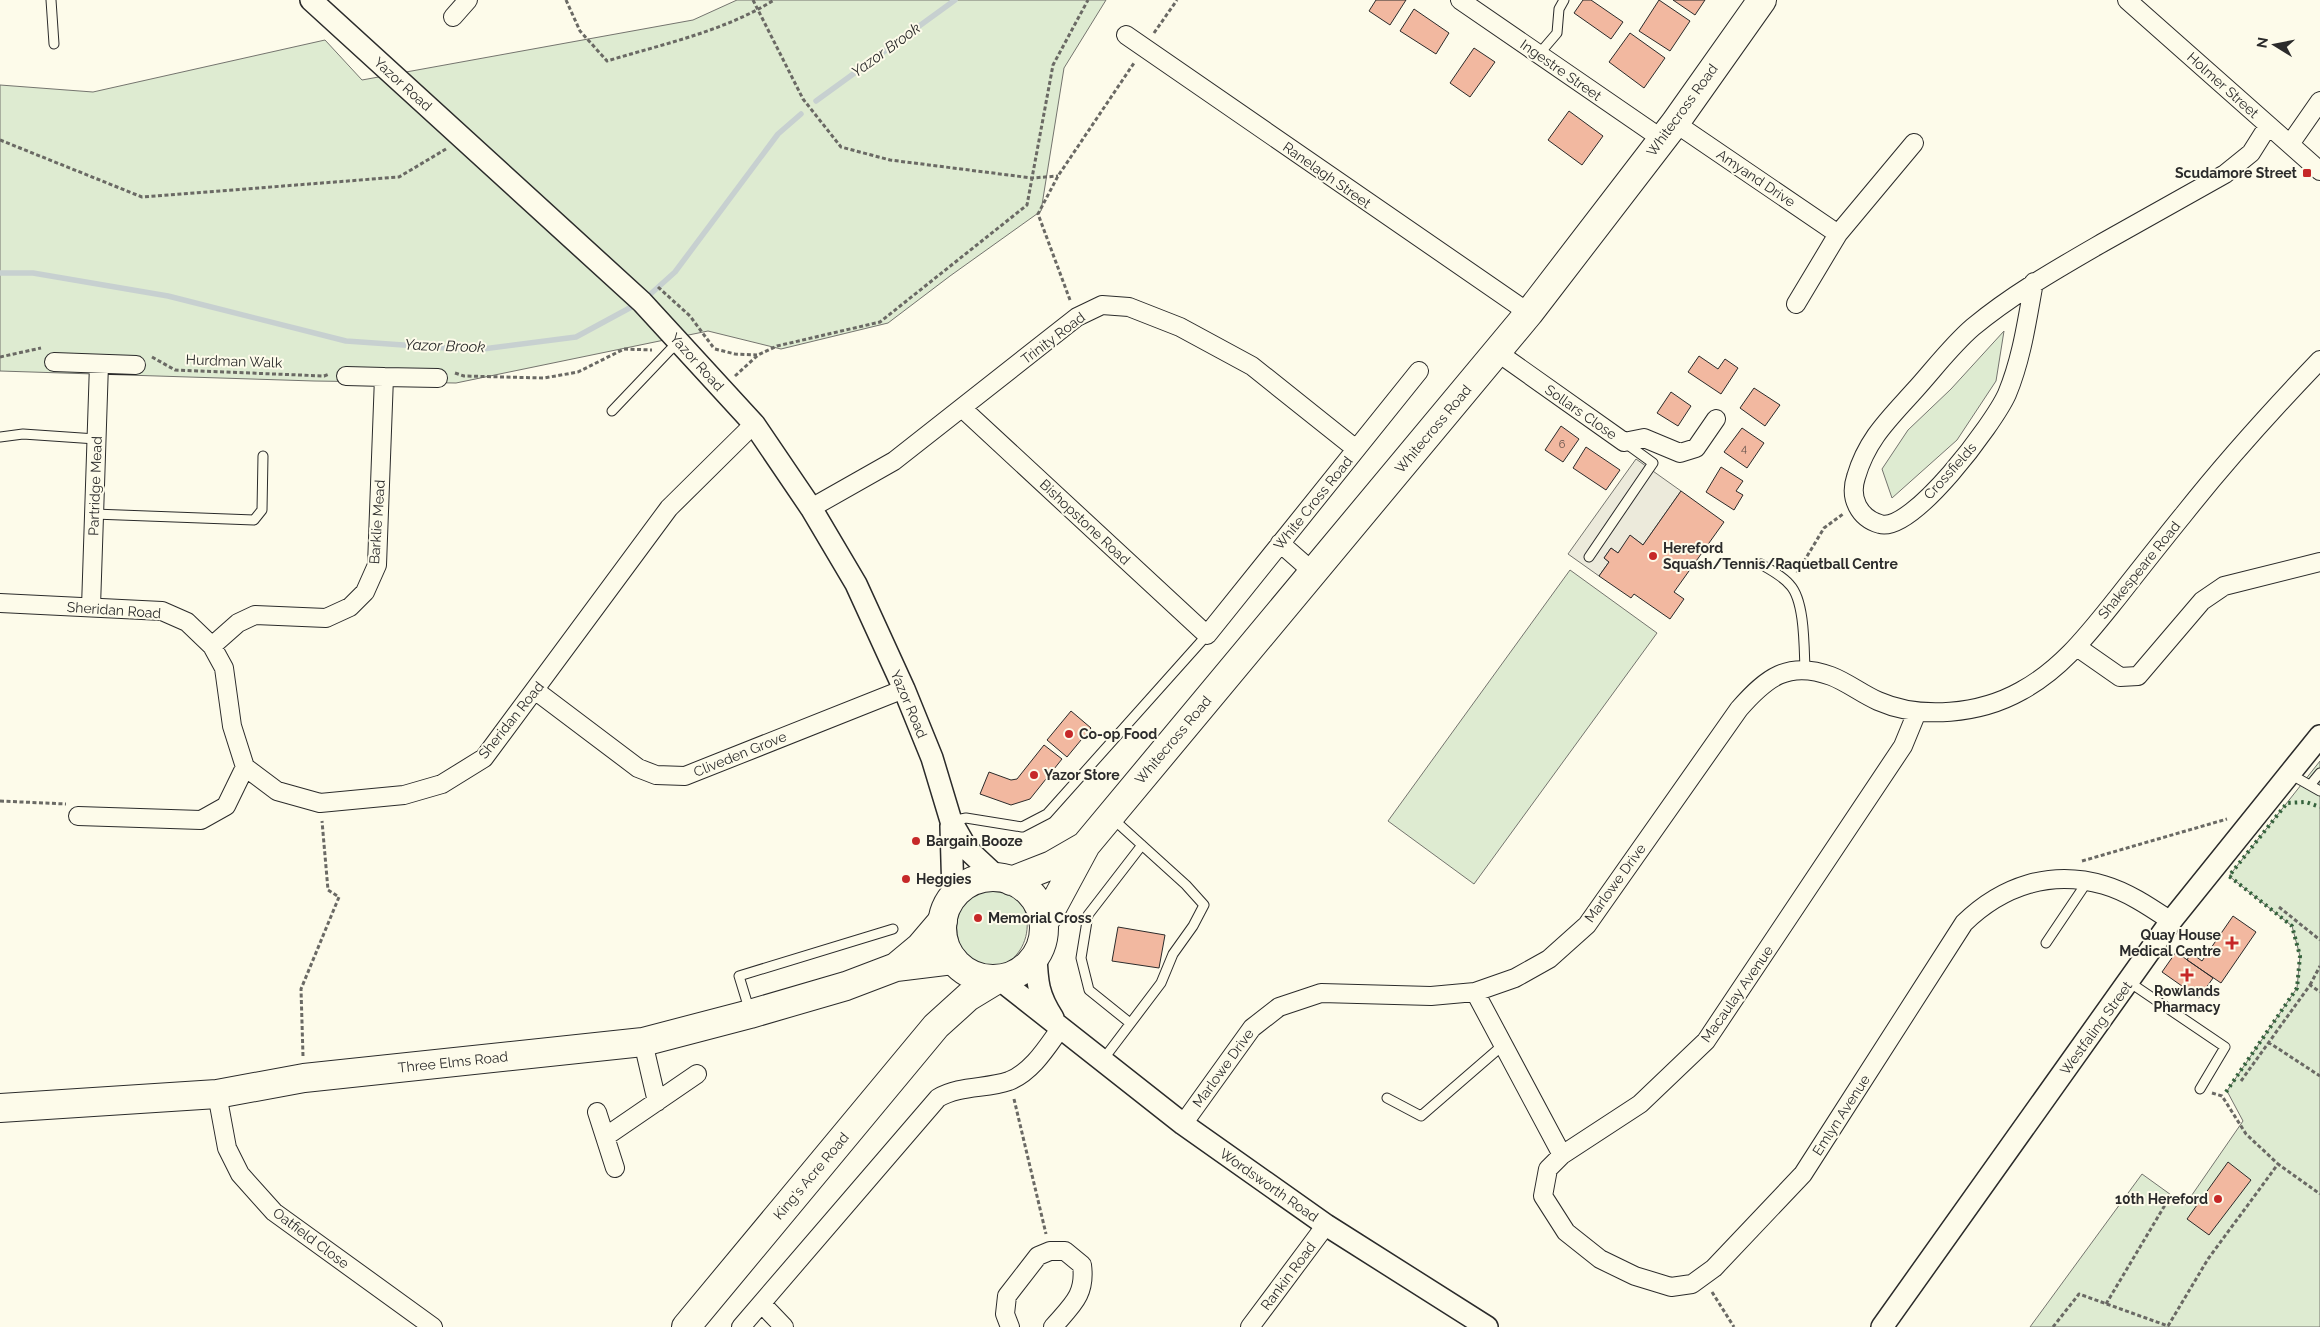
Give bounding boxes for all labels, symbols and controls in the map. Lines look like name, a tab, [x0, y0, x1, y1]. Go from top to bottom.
water label: Yazor Brook	[848, 19, 924, 81]
north arrow	[2250, 20, 2300, 70]
street label: Ingestre Street	[1517, 36, 1605, 104]
text: N	[2253, 36, 2271, 49]
street label: Holmer Street	[2184, 49, 2262, 121]
street label: Yazor Road	[371, 54, 435, 114]
street label: Whitecross Road	[1643, 61, 1721, 159]
street label: Ranelagh Street	[1280, 139, 1374, 211]
street label: Amyand Drive	[1714, 146, 1798, 210]
place label: Scudamore Street	[2175, 165, 2298, 181]
marker: Scudamore Street	[2301, 167, 2313, 179]
street label: Trinity Road	[1018, 309, 1088, 367]
street label: Yazor Road	[667, 330, 727, 394]
water label: Yazor Brook	[404, 336, 486, 356]
street label: Hurdman Walk	[185, 351, 283, 371]
street label: Sollars Close	[1542, 381, 1620, 443]
street label: Whitecross Road	[1392, 382, 1474, 476]
street label: Partridge Mead	[85, 436, 105, 536]
house number: 6	[1559, 438, 1566, 451]
street label: Crossfields	[1920, 439, 1980, 503]
house number: 4	[1741, 442, 1747, 455]
street label: White Cross Road	[1270, 453, 1356, 553]
street label: Bishopstone Road	[1037, 476, 1133, 568]
street label: Barklie Mead	[366, 479, 388, 565]
street label: Shakespeare Road	[2095, 518, 2183, 622]
place label: Hereford Squash/Tennis/Raquetball Centre	[1663, 540, 1898, 572]
marker: Hereford Squash/Tennis/Raquetball Centre	[1647, 550, 1659, 562]
street label: Sheridan Road	[66, 599, 162, 621]
street label: Yazor Road	[888, 668, 930, 740]
street label: Sheridan Road	[475, 678, 547, 762]
street label: Whitecross Road	[1132, 693, 1214, 787]
place label: Co-op Food	[1079, 726, 1157, 742]
street label: Cliveden Grove	[691, 728, 789, 780]
marker: Co-op Food	[1063, 728, 1075, 740]
place label: Yazor Store	[1044, 767, 1120, 783]
marker: Yazor Store	[1028, 769, 1040, 781]
place label: Bargain Booze	[926, 833, 1023, 849]
marker: Bargain Booze	[910, 835, 922, 847]
street label: Marlowe Drive	[1581, 841, 1649, 925]
place label: Heggies	[916, 871, 971, 887]
marker: Heggies	[900, 873, 912, 885]
place label: Memorial Cross	[988, 910, 1092, 926]
marker: Memorial Cross	[972, 912, 984, 924]
place label: Quay House Medical Centre	[2119, 927, 2222, 959]
marker: Quay House Medical Centre	[2225, 936, 2239, 950]
street label: Macaulay Avenue	[1698, 943, 1776, 1045]
marker: Rowlands Pharmacy	[2181, 969, 2193, 981]
street label: Westfaling Street	[2057, 978, 2135, 1078]
place label: Rowlands Pharmacy	[2153, 983, 2221, 1015]
street label: Marlowe Drive	[1189, 1026, 1257, 1110]
street label: Three Elms Road	[397, 1048, 509, 1076]
street label: Emlyn Avenue	[1809, 1072, 1873, 1158]
street label: King's Acre Road	[770, 1129, 852, 1223]
street label: Wordsworth Road	[1217, 1145, 1321, 1225]
place label: 10th Hereford	[2115, 1191, 2208, 1207]
marker: 10th Hereford	[2212, 1193, 2224, 1205]
street label: Oatfield Close	[270, 1204, 352, 1272]
street label: Rankin Road	[1257, 1239, 1319, 1313]

